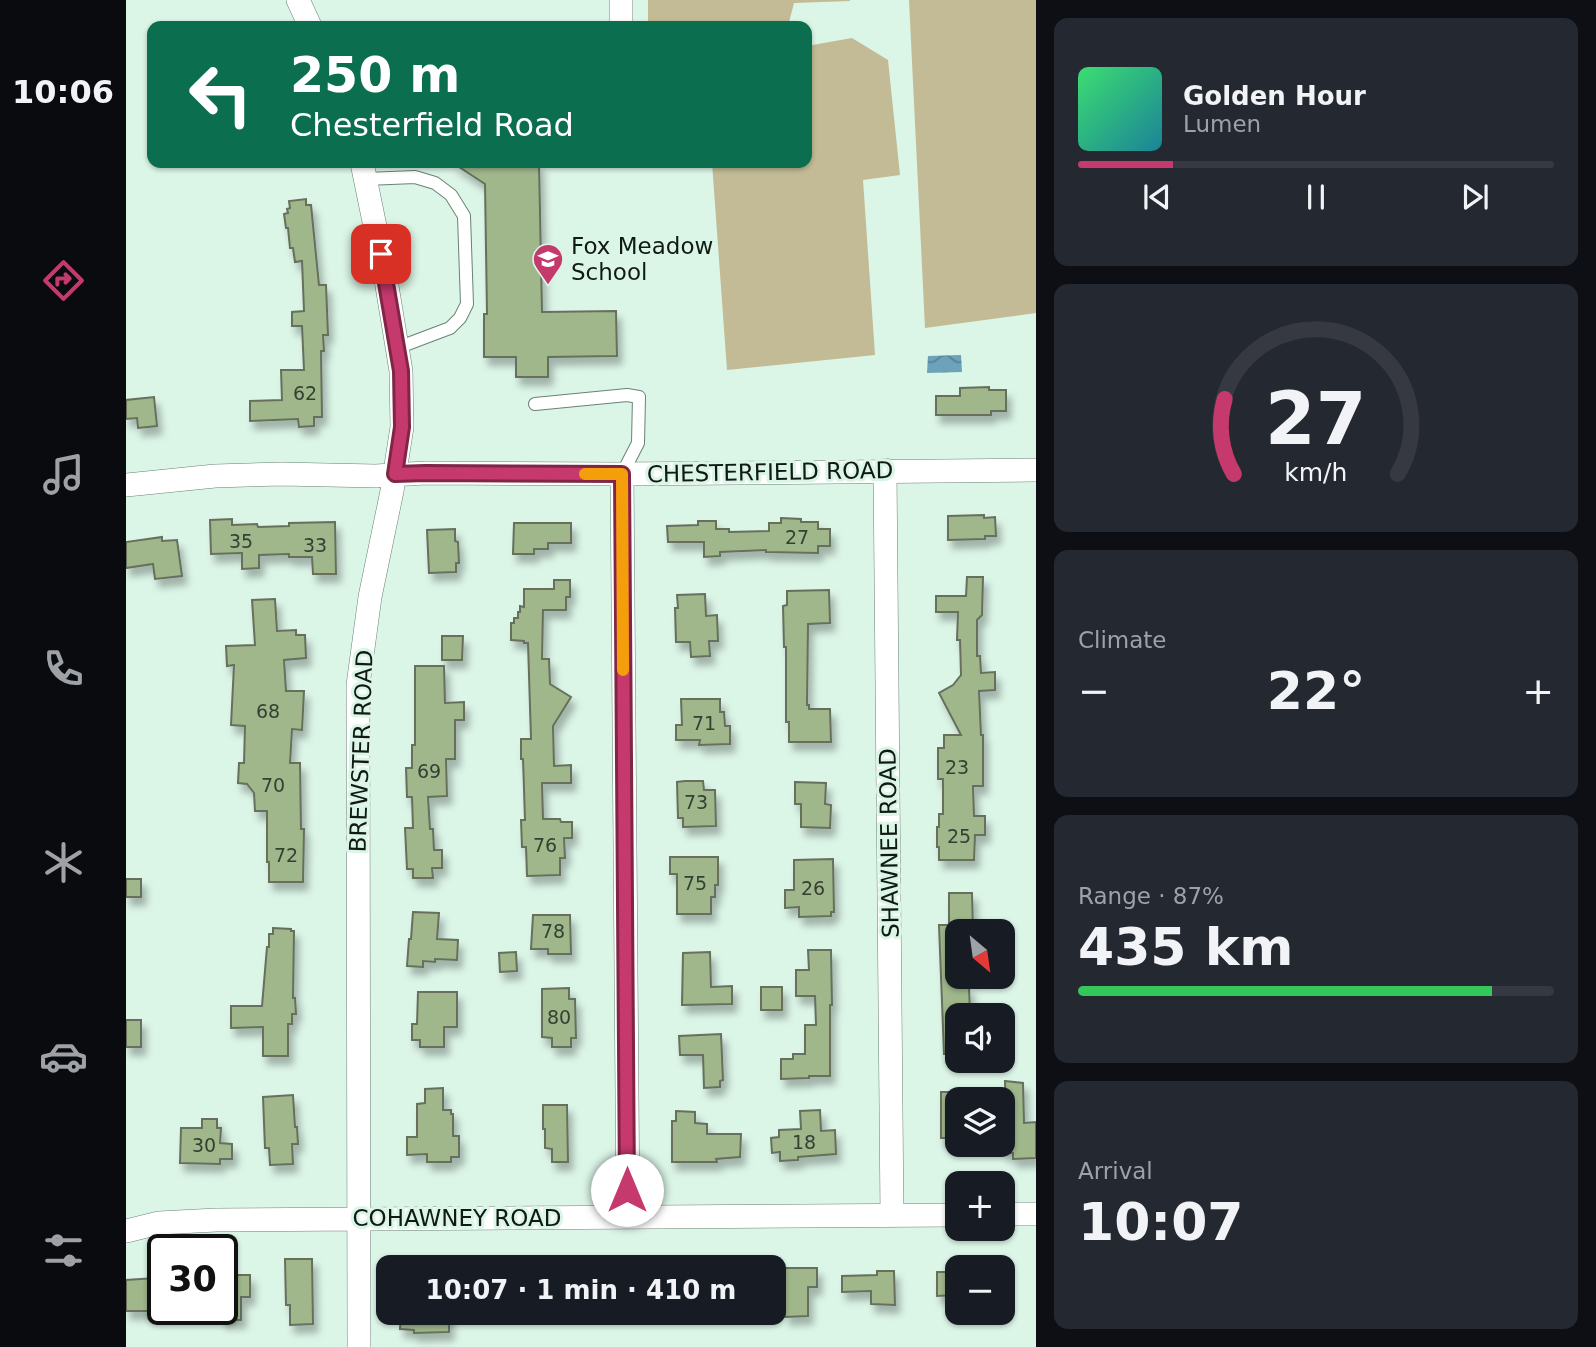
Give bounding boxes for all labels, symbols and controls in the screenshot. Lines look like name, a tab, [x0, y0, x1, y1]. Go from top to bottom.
text: 250 m	[290, 47, 460, 104]
icon: left	[175, 49, 266, 140]
text: 10:06	[12, 73, 114, 111]
text: Golden Hour	[1183, 81, 1366, 111]
text: Chesterfield Road	[290, 106, 574, 144]
text: Lumen	[1183, 111, 1261, 137]
icon: previous	[1138, 178, 1176, 216]
icon: pause	[1297, 178, 1335, 216]
icon: next	[1456, 178, 1494, 216]
pin	[351, 224, 411, 284]
place label: Fox Meadow School	[571, 233, 713, 285]
icon: arrive	[362, 235, 400, 273]
school or university icon: Fox Meadow School	[531, 242, 565, 286]
icon: directions	[39, 256, 88, 305]
text: 27	[1265, 376, 1367, 461]
house number: 62	[293, 382, 317, 404]
icon: music	[39, 450, 88, 499]
street label: CHESTERFIELD ROAD	[647, 457, 893, 487]
text: km/h	[1284, 457, 1348, 486]
house number: 27	[785, 526, 809, 548]
house number: 35	[229, 530, 253, 552]
house number: 33	[303, 534, 327, 556]
text: Climate	[1078, 627, 1167, 653]
icon: phone	[39, 644, 88, 693]
street label: BREWSTER ROAD	[344, 649, 378, 853]
text: 22°	[1267, 661, 1365, 721]
text: −	[1078, 669, 1110, 713]
text: +	[1522, 669, 1554, 713]
house number: 68	[256, 700, 280, 722]
house number: 71	[692, 712, 716, 734]
street label: SHAWNEE ROAD	[874, 748, 904, 938]
house number: 23	[945, 756, 969, 778]
house number: 69	[417, 760, 441, 782]
house number: 70	[261, 774, 285, 796]
house number: 73	[684, 791, 708, 813]
house number: 25	[947, 825, 971, 847]
house number: 76	[533, 834, 557, 856]
icon: climate	[39, 838, 88, 887]
house number: 72	[274, 844, 298, 866]
house number: 75	[683, 872, 707, 894]
house number: 26	[801, 877, 825, 899]
text: Range · 87%	[1078, 883, 1224, 909]
text: 435 km	[1078, 917, 1293, 977]
north arrow	[945, 919, 1015, 989]
map controls	[945, 919, 1015, 1325]
house number: 78	[541, 920, 565, 942]
button: sound	[945, 1003, 1015, 1073]
house number: 80	[547, 1006, 571, 1028]
icon: car	[39, 1032, 88, 1081]
button: layers	[945, 1087, 1015, 1157]
house number: 18	[792, 1131, 816, 1153]
house number: 30	[192, 1134, 216, 1156]
position arrow	[590, 1153, 664, 1227]
text: Arrival	[1078, 1158, 1153, 1184]
button: +	[945, 1171, 1015, 1241]
text: 10:07	[1078, 1192, 1244, 1252]
street label: COHAWNEY ROAD	[353, 1205, 561, 1231]
icon: filters	[39, 1226, 88, 1275]
speed limit sign: 30	[147, 1234, 238, 1325]
button: −	[945, 1255, 1015, 1325]
text: 10:07 · 1 min · 410 m	[426, 1275, 736, 1305]

